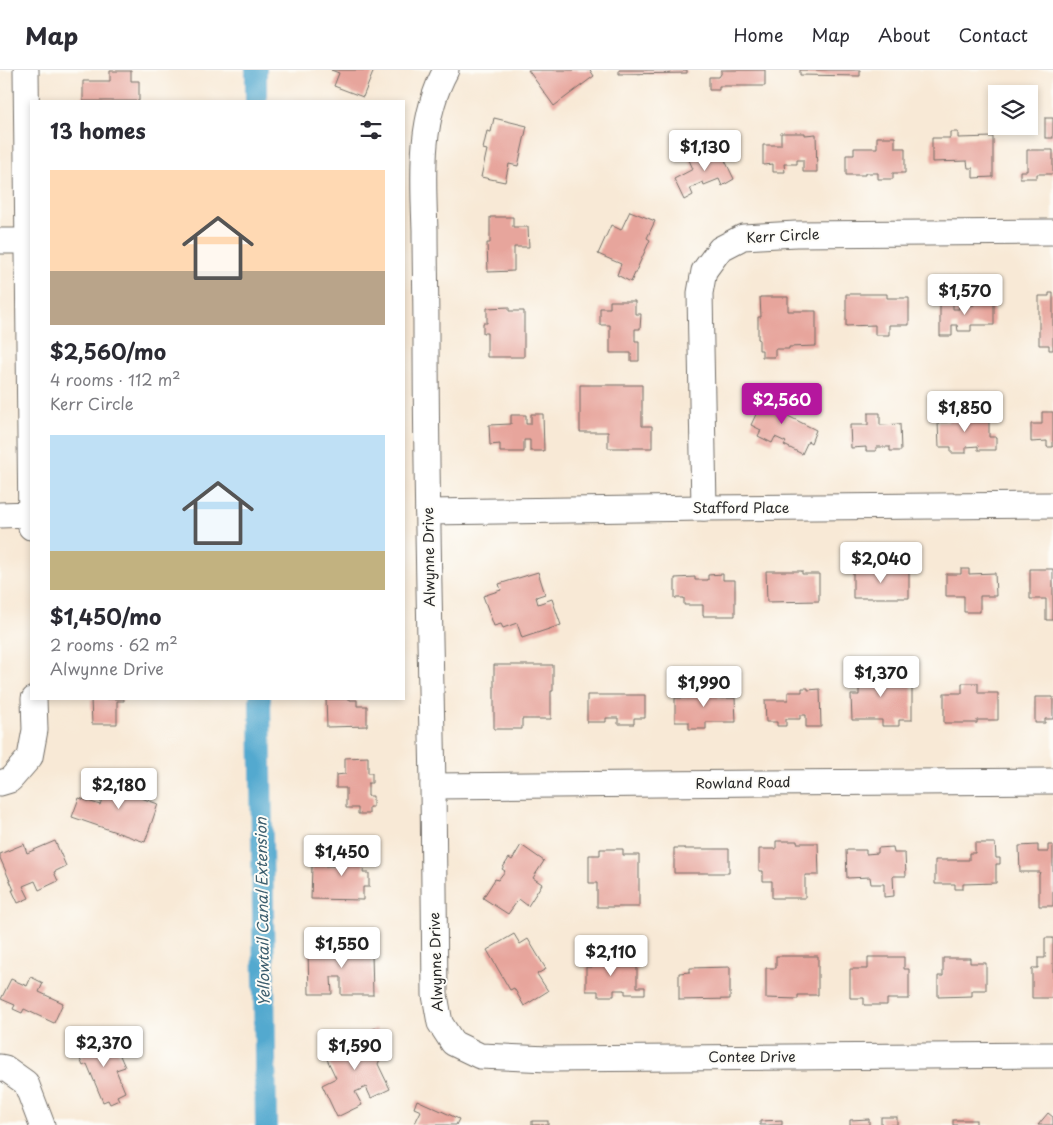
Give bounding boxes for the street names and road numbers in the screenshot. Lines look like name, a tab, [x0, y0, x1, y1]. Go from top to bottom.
street label: Kerr Circle	[746, 223, 820, 248]
street label: Stafford Place	[693, 497, 790, 518]
street label: Alwynne Drive	[417, 507, 440, 607]
street label: Rowland Road	[695, 771, 791, 794]
street label: Alwynne Drive	[423, 912, 448, 1012]
street label: Contee Drive	[708, 1046, 796, 1067]

